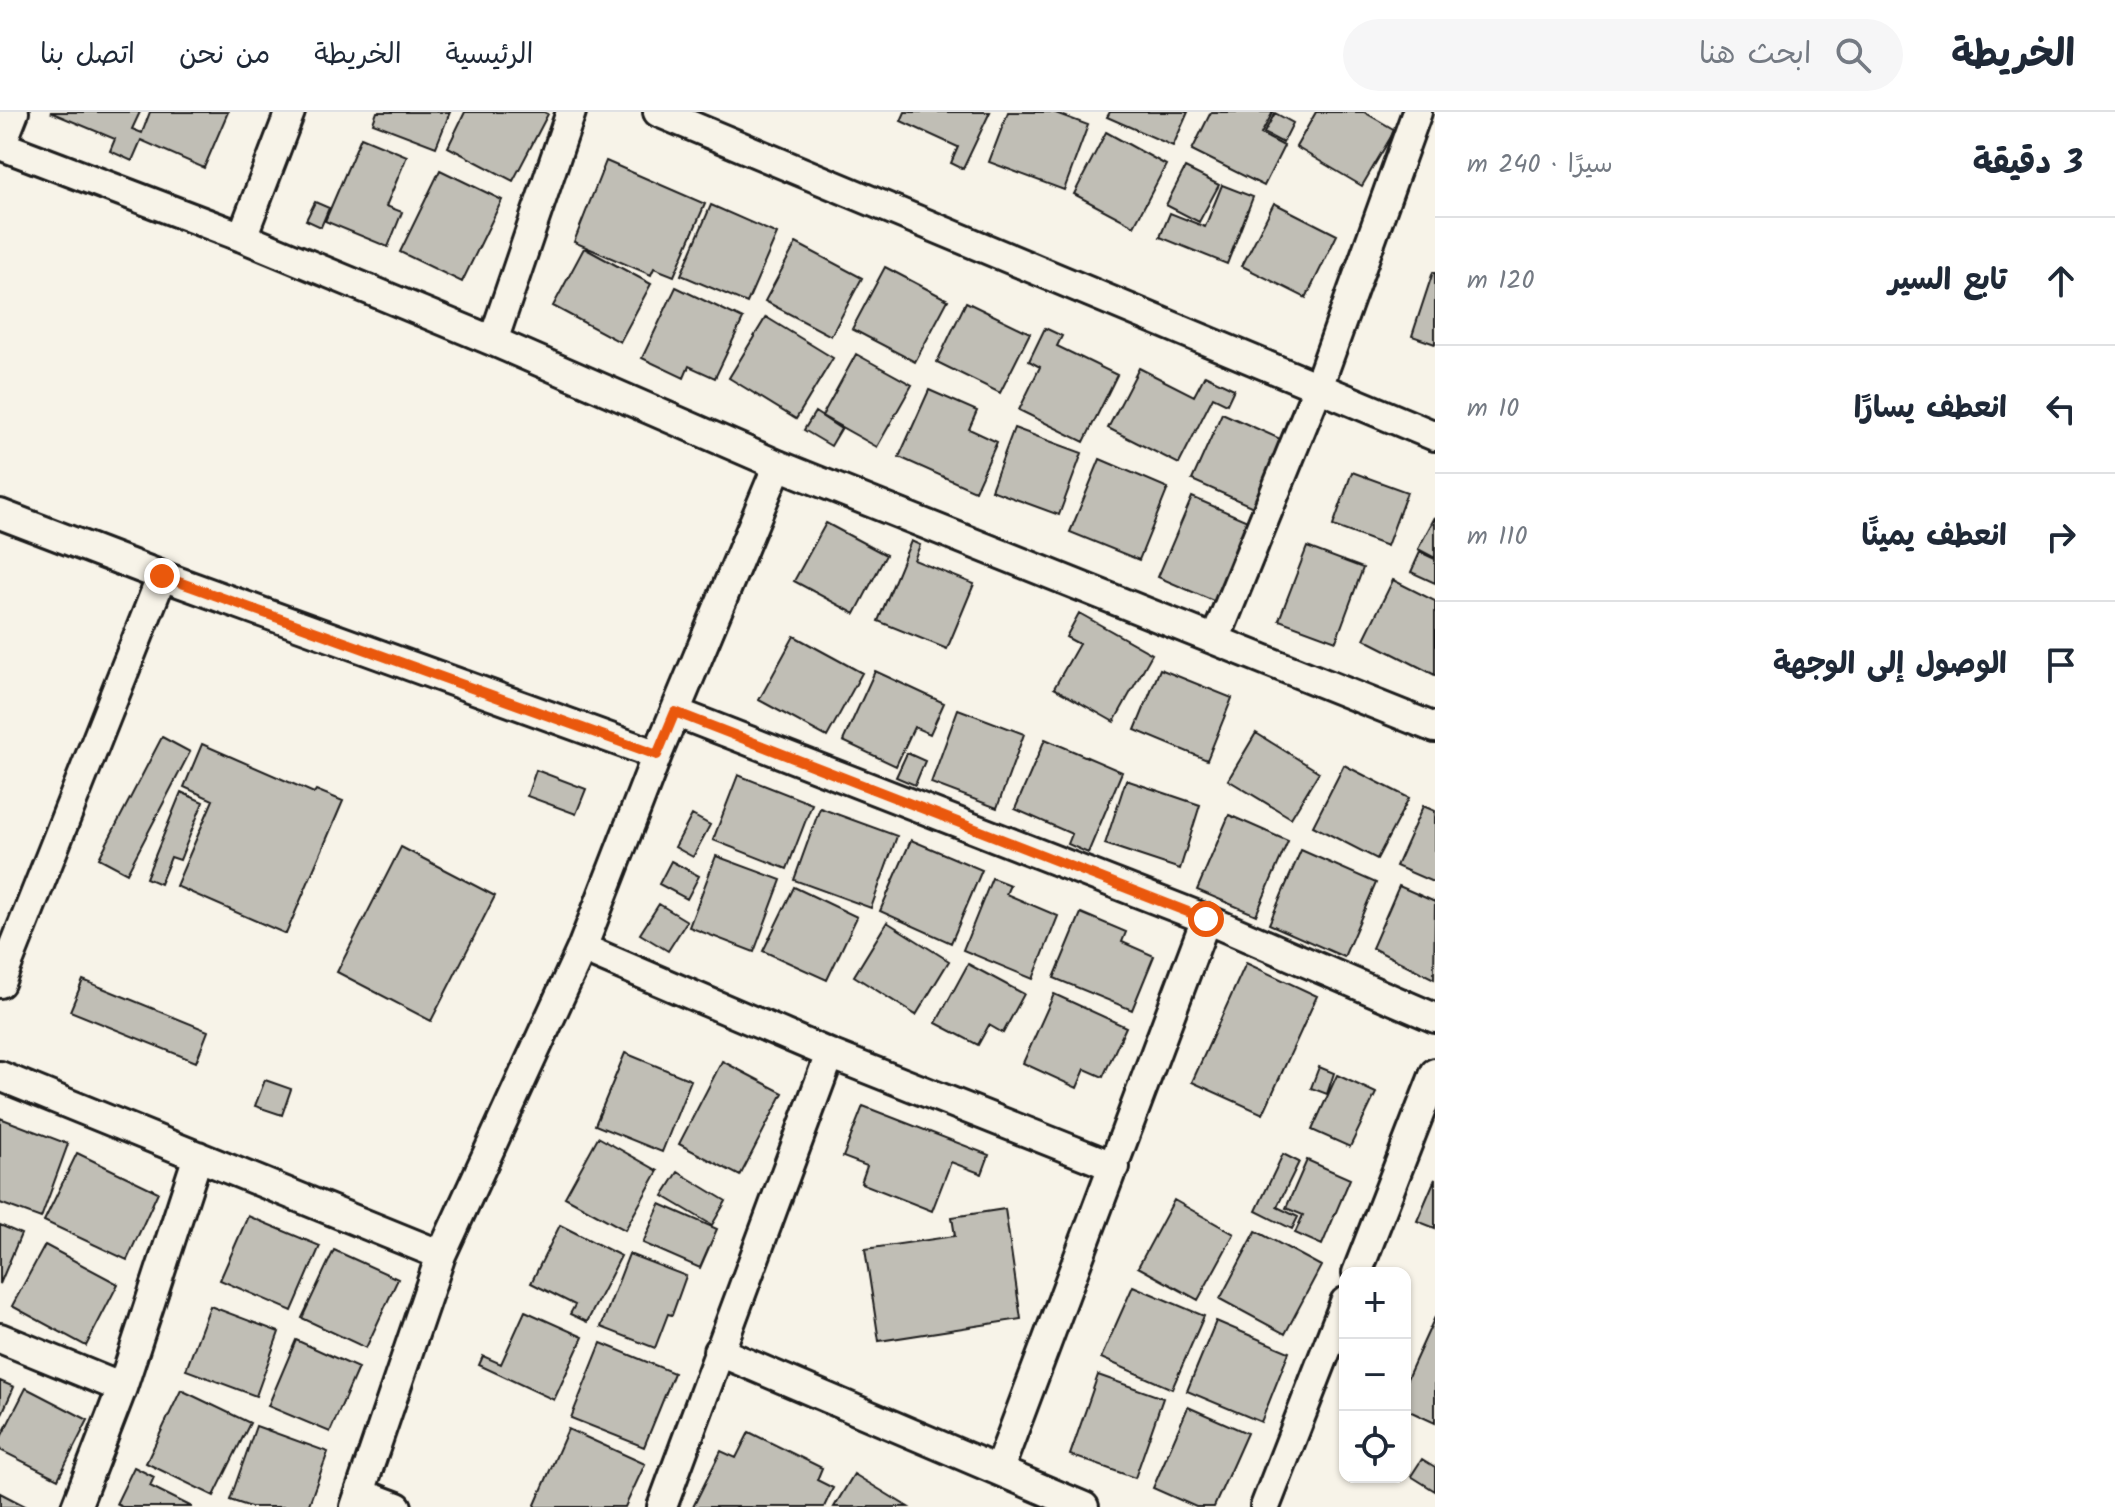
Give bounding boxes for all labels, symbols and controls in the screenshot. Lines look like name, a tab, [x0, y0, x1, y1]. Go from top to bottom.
search box	[1343, 19, 1903, 91]
text: الخريطة	[1951, 26, 2075, 86]
text: ابحث هنا	[1699, 31, 1811, 79]
text: اتصل بنا	[40, 33, 135, 78]
text: من نحن	[179, 33, 270, 78]
text: الخريطة	[314, 33, 402, 78]
text: الرئيسية	[446, 33, 533, 78]
icon: search	[1831, 33, 1875, 77]
text: 3 دقيقة	[1973, 137, 2083, 191]
text: سيرًا · 240 m	[1467, 144, 1613, 186]
text: تابع السير	[1889, 257, 2007, 305]
icon: ahead	[2039, 259, 2083, 303]
text: 120 m	[1467, 260, 1534, 302]
text: انعطف يسارًا	[1854, 385, 2007, 433]
icon: left	[2039, 387, 2083, 431]
text: 10 m	[1467, 388, 1519, 430]
text: انعطف يمينًا	[1861, 513, 2007, 561]
icon: right	[2039, 515, 2083, 559]
text: 110 m	[1467, 516, 1527, 558]
route end	[144, 558, 180, 594]
text: الوصول إلى الوجهة	[1773, 641, 2007, 689]
icon: arrive	[2039, 643, 2083, 687]
route start	[1188, 901, 1224, 937]
map controls	[1339, 1267, 1411, 1483]
button: +	[1339, 1267, 1411, 1339]
button: −	[1339, 1339, 1411, 1411]
button: locate	[1339, 1411, 1411, 1483]

